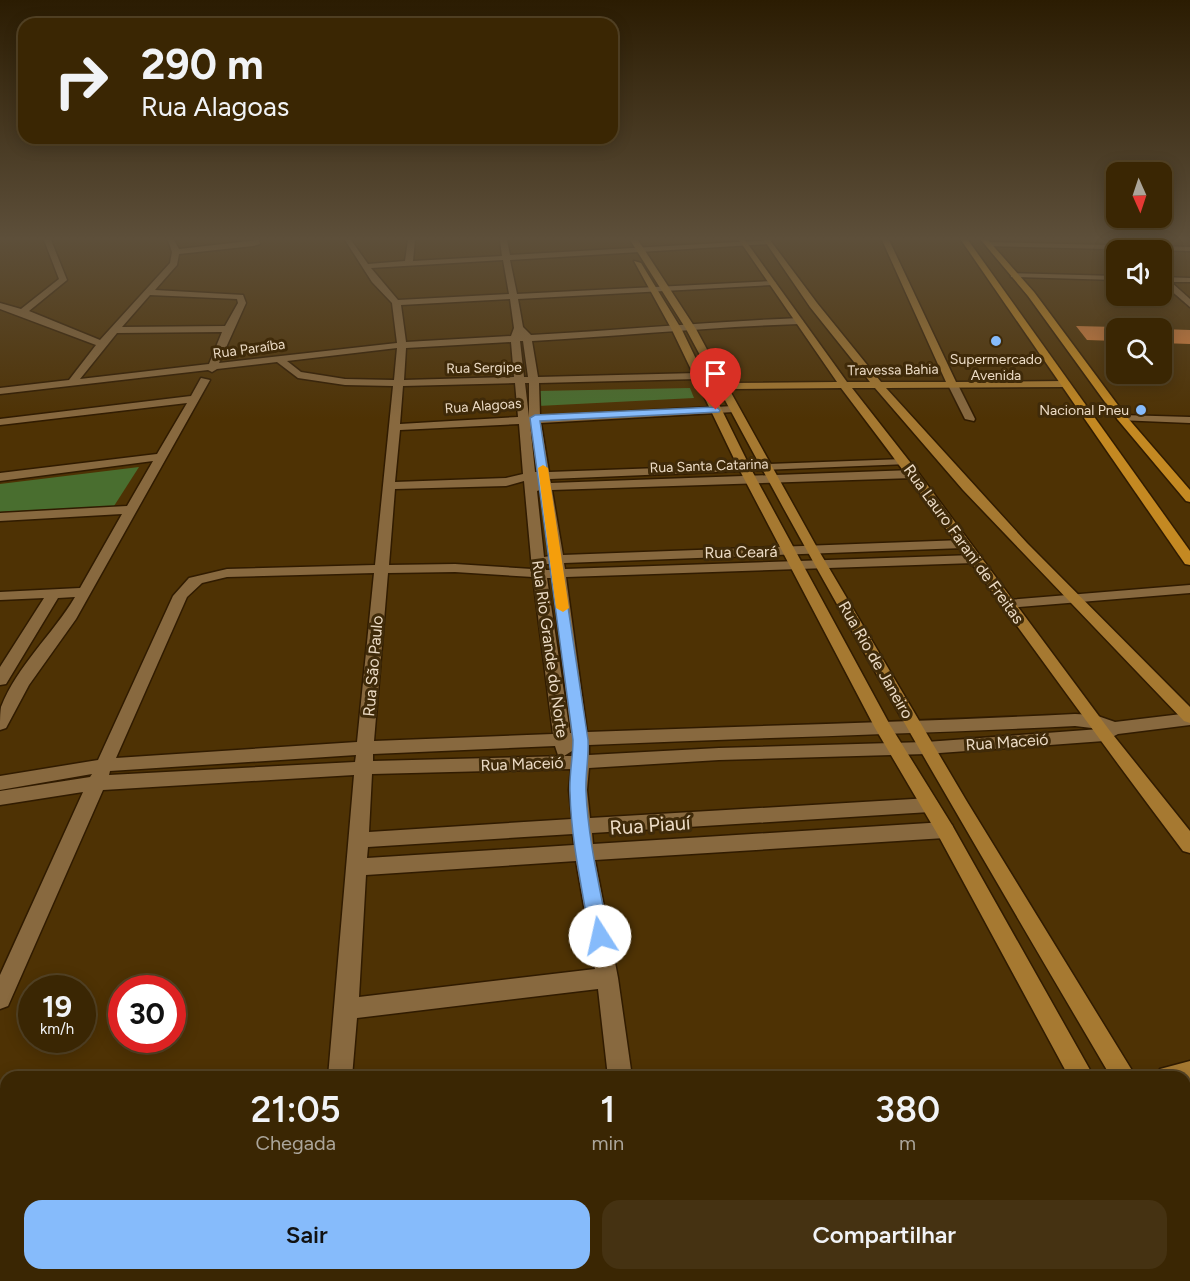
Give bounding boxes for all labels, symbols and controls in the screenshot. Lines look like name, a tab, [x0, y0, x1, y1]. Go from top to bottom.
text: 290 m	[141, 39, 264, 90]
icon: right	[42, 42, 120, 120]
text: Rua Alagoas	[141, 90, 289, 123]
north arrow	[1106, 162, 1172, 228]
map controls	[1106, 162, 1172, 384]
button: sound	[1106, 240, 1172, 306]
button: search	[1106, 318, 1172, 384]
marker: Supermercado Avenida	[989, 334, 1003, 348]
street label: Rua Paraíba	[212, 336, 286, 362]
pin	[690, 348, 741, 410]
place label: Supermercado Avenida	[950, 351, 1042, 384]
icon: arrive	[699, 357, 732, 390]
street label: Rua Sergipe	[446, 359, 522, 377]
street label: Travessa Bahia	[847, 361, 939, 379]
street label: Rua Alagoas	[444, 395, 522, 417]
place label: Nacional Pneu	[1039, 402, 1129, 419]
marker: Nacional Pneu	[1134, 403, 1148, 417]
street label: Rua Santa Catarina	[649, 455, 769, 477]
street label: Rua Lauro Farani de Freitas	[900, 461, 1028, 627]
street label: Rua Ceará	[704, 542, 778, 562]
street label: Rua Rio Grande do Norte	[528, 559, 572, 739]
street label: Rua Rio de Janeiro	[835, 598, 917, 722]
street label: Rua São Paulo	[359, 615, 387, 717]
street label: Rua Maceió	[965, 730, 1049, 754]
street label: Rua Maceió	[480, 753, 564, 775]
street label: Rua Piauí	[609, 810, 693, 840]
position arrow	[568, 904, 632, 968]
speed limit sign: 30	[108, 975, 186, 1053]
text: 19	[42, 988, 72, 1025]
text: km/h	[40, 1020, 74, 1038]
text: 21:05	[251, 1088, 341, 1131]
text: 1	[600, 1088, 615, 1131]
text: 380	[875, 1088, 940, 1131]
text: Chegada	[256, 1131, 336, 1155]
text: min	[591, 1131, 624, 1155]
text: m	[899, 1131, 916, 1155]
button: Sair	[24, 1200, 590, 1269]
button: Compartilhar	[602, 1200, 1167, 1269]

